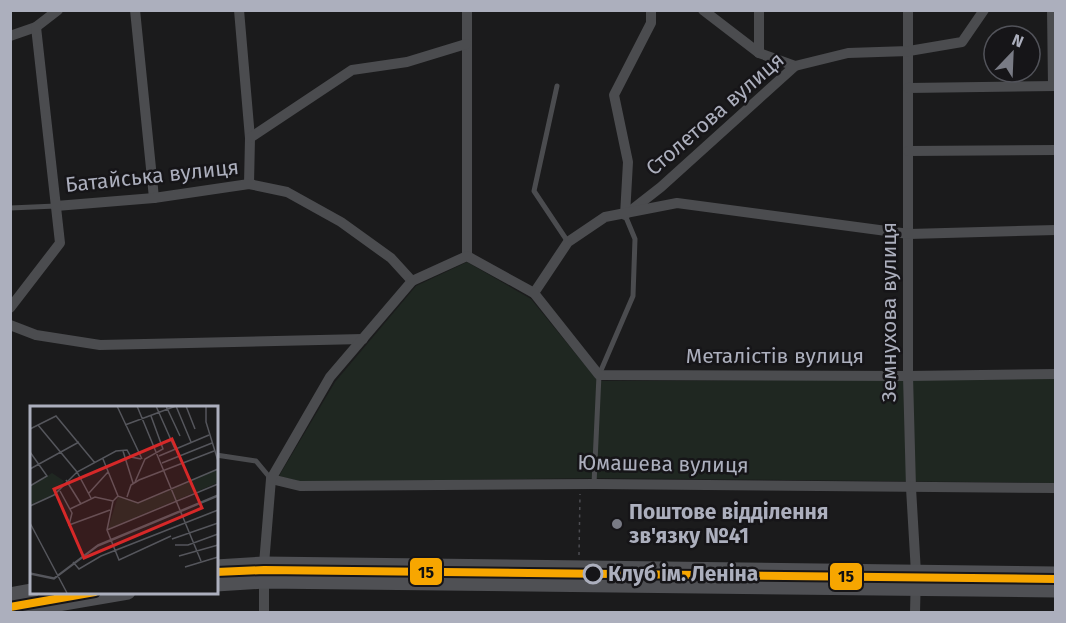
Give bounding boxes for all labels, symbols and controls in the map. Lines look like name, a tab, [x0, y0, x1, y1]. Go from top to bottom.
north arrow	[982, 24, 1042, 84]
text: N	[1009, 30, 1026, 51]
street label: Столетова вулиця	[641, 47, 789, 181]
street label: Батайська вулиця	[64, 154, 240, 198]
street label: Земнухова вулиця	[876, 222, 902, 402]
street label: Металістів вулиця	[686, 343, 864, 369]
inset map	[30, 406, 218, 593]
street label: Юмашева вулиця	[577, 450, 749, 478]
place label: Поштове відділення зв'язку №41	[629, 499, 828, 549]
marker: Поштове відділення зв'язку №41	[610, 517, 624, 531]
line badge: 15	[409, 557, 443, 586]
place label: Клуб ім. Леніна	[608, 561, 758, 587]
line badge: 15	[829, 562, 863, 591]
text: 15	[418, 563, 434, 582]
marker: Клуб ім. Леніна	[583, 564, 603, 584]
text: 15	[838, 567, 854, 586]

